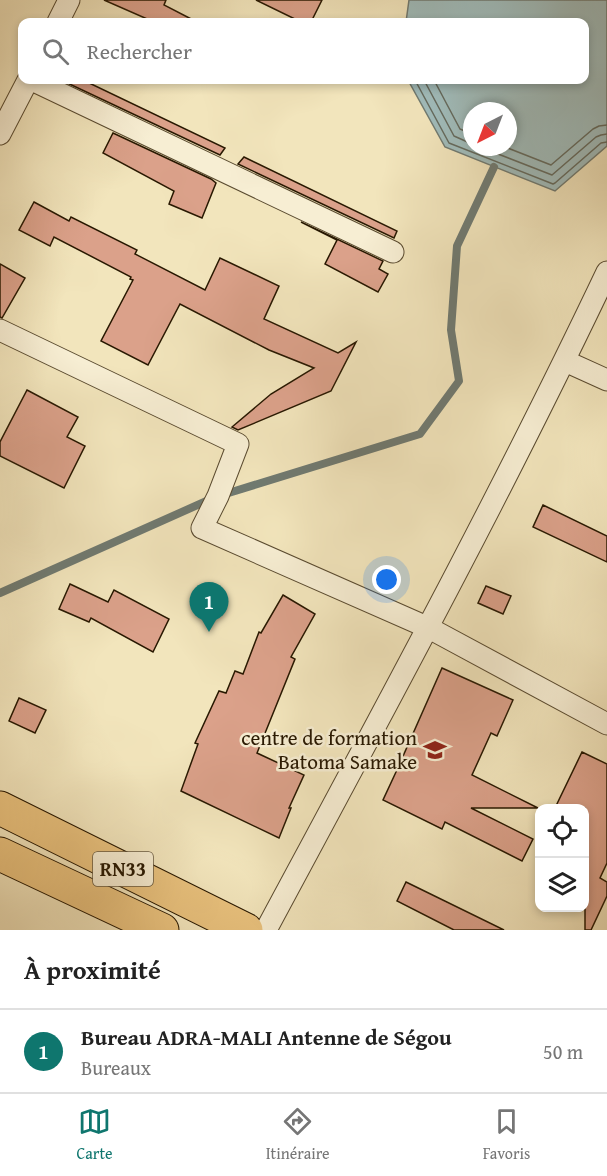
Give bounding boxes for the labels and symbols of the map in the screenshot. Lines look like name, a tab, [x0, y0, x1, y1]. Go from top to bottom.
north arrow	[463, 102, 517, 156]
your location	[372, 565, 401, 594]
pin: 1	[190, 582, 228, 632]
place label: centre de formation Batoma Samake	[241, 722, 417, 777]
school or university icon: centre de formation Batoma Samake	[422, 737, 448, 763]
road number: RN33	[93, 852, 153, 886]

